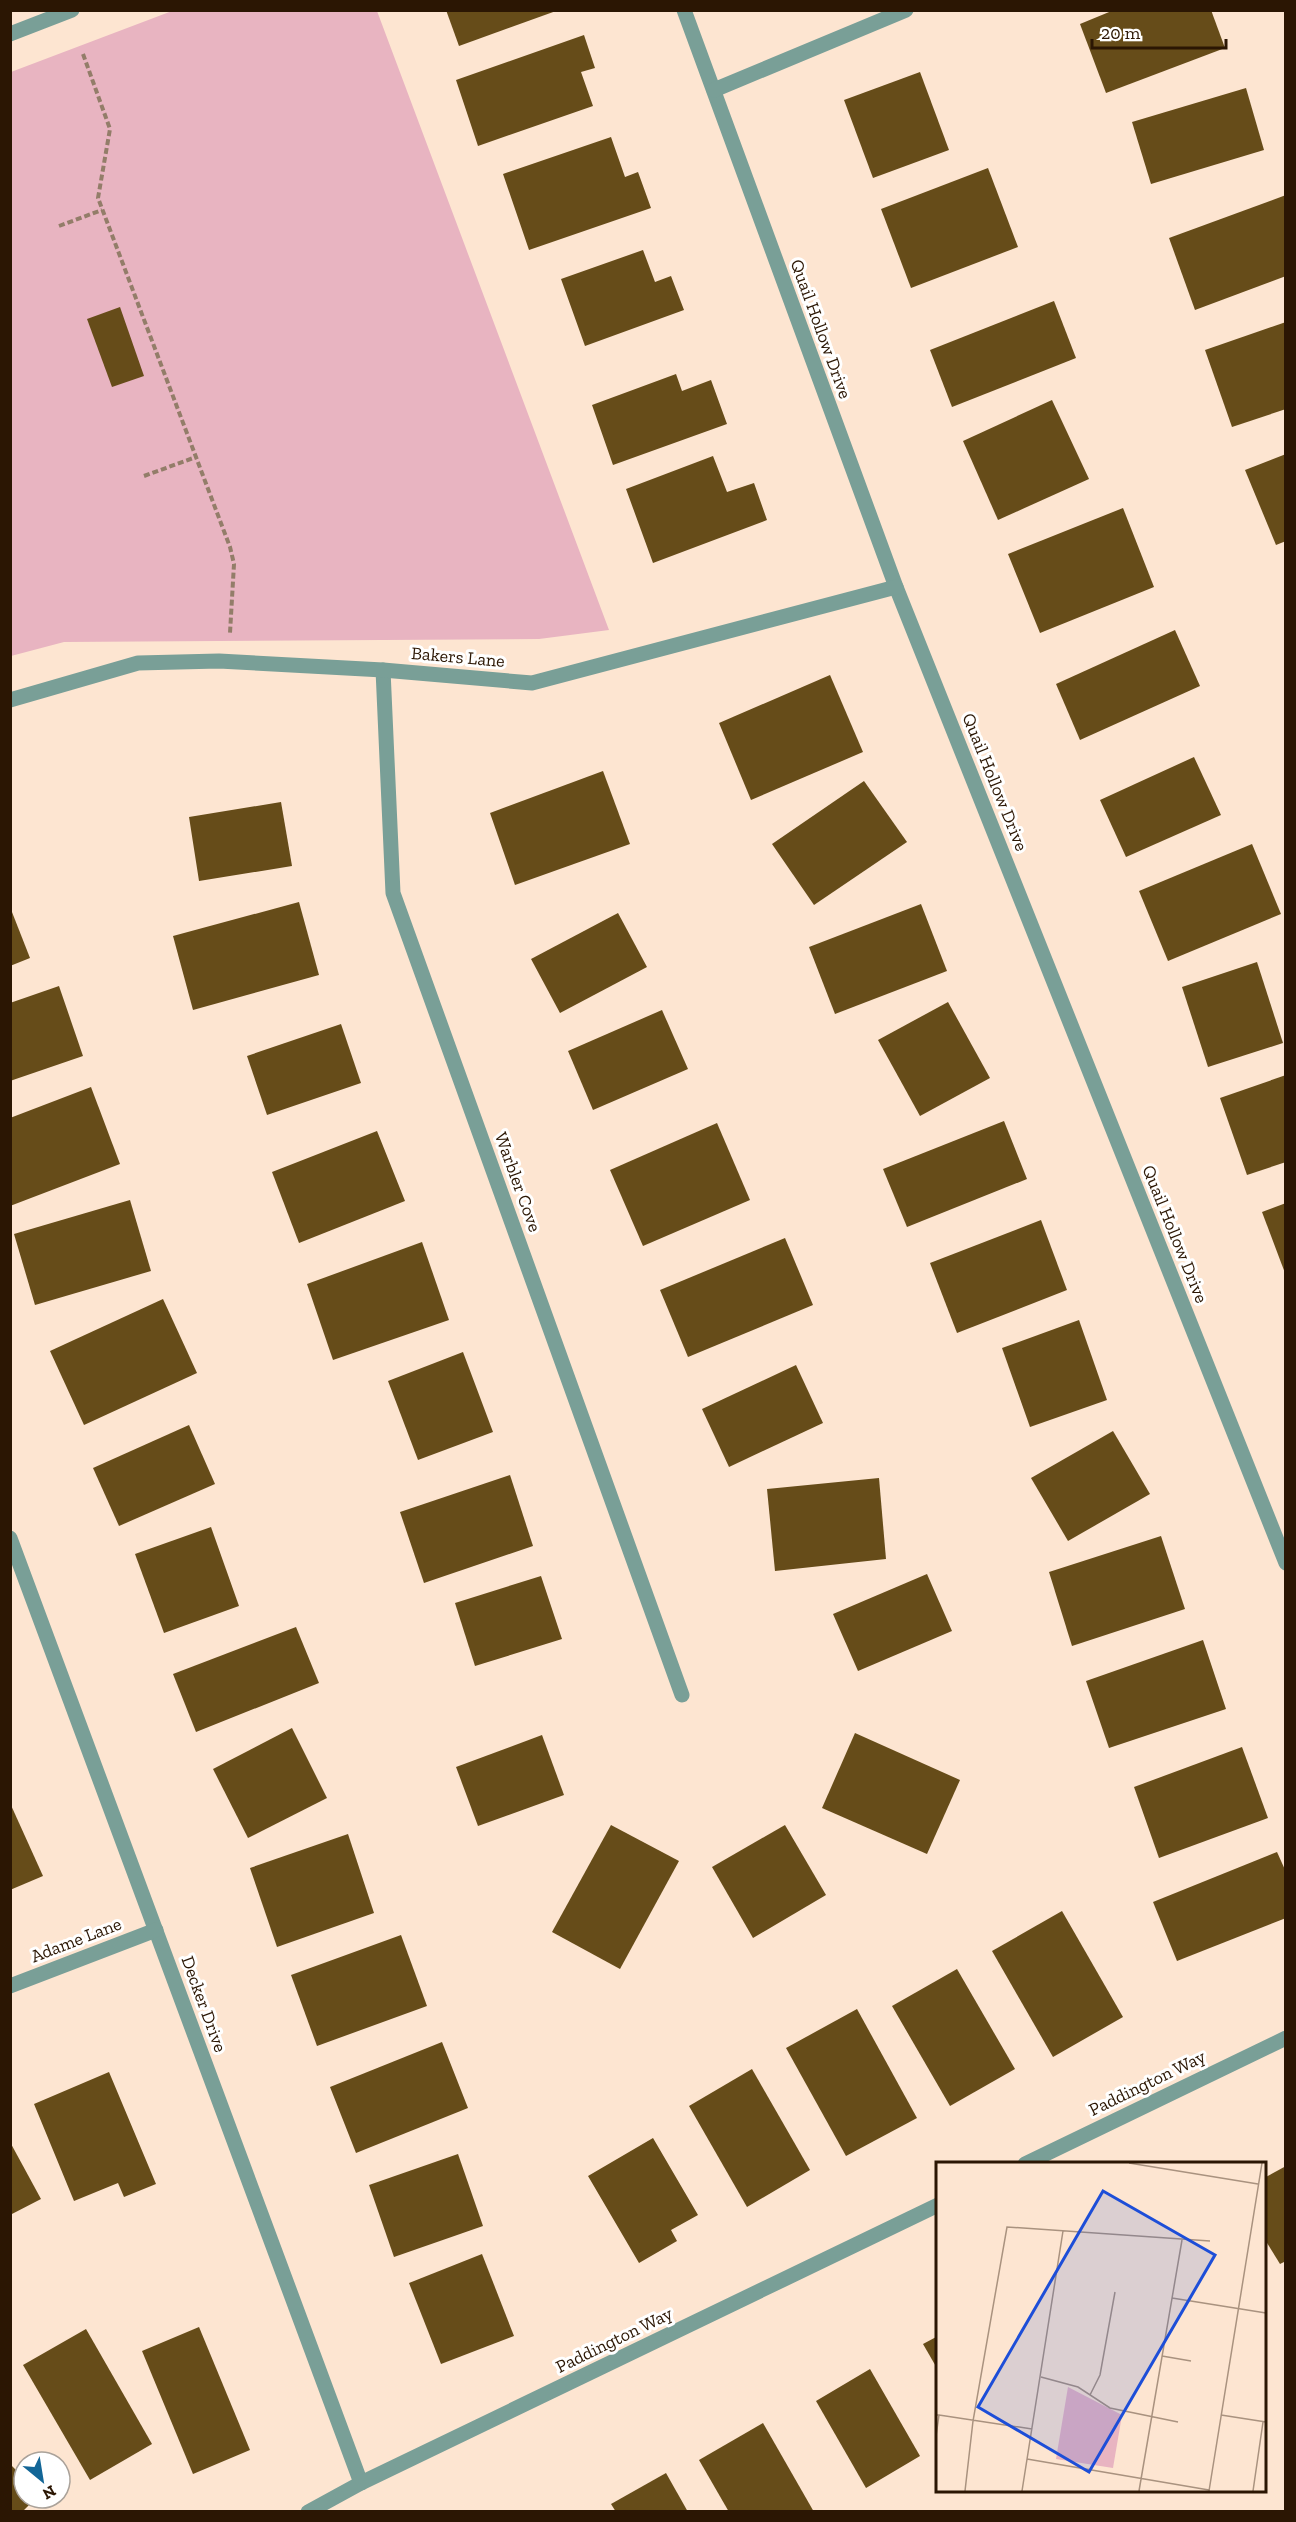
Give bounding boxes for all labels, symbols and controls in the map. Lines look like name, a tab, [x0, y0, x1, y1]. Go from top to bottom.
scale bar	[1092, 12, 1226, 50]
text: 20 m	[1101, 22, 1141, 44]
street label: Quail Hollow Drive	[786, 256, 856, 402]
street label: Bakers Lane	[410, 642, 506, 672]
street label: Quail Hollow Drive	[957, 710, 1033, 854]
street label: Warbler Cove	[490, 1129, 546, 1235]
street label: Quail Hollow Drive	[1137, 1162, 1213, 1306]
street label: Adame Lane	[28, 1913, 124, 1967]
street label: Decker Drive	[176, 1953, 232, 2055]
street label: Paddington Way	[1085, 2045, 1210, 2121]
inset map	[936, 2162, 1266, 2492]
street label: Paddington Way	[552, 2302, 677, 2378]
north arrow	[12, 2450, 72, 2510]
text: N	[39, 2481, 59, 2504]

